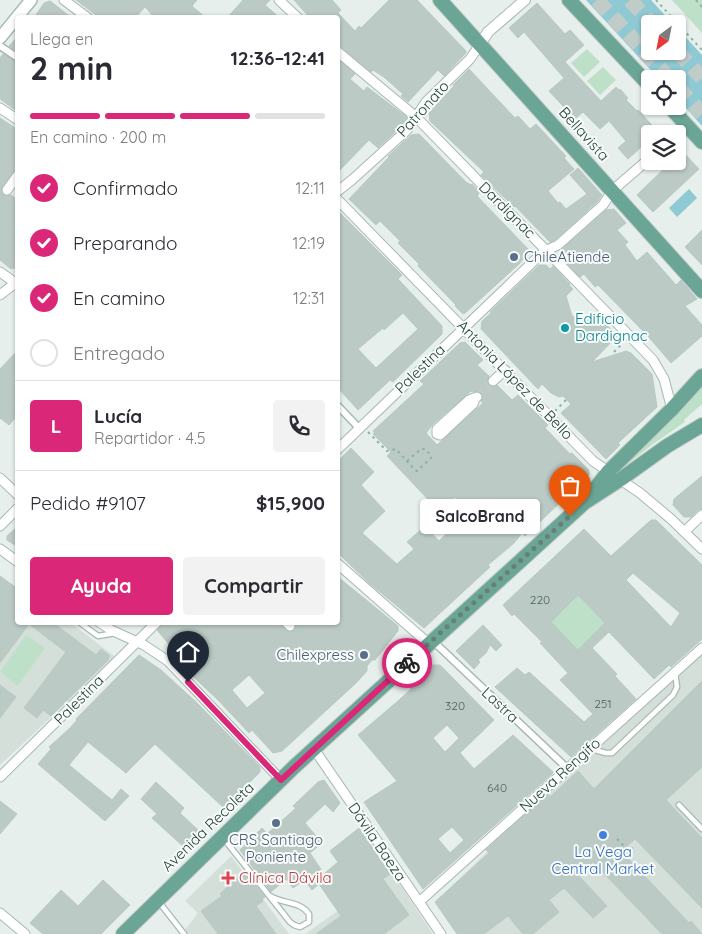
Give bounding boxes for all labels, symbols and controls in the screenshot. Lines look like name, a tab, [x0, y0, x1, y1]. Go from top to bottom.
north arrow	[641, 15, 686, 60]
map controls	[641, 15, 686, 170]
text: Llega en	[30, 29, 93, 49]
text: 12:36–12:41	[230, 46, 325, 70]
text: 2 min	[30, 48, 113, 88]
button: locate	[641, 70, 686, 115]
street label: Patronato	[392, 77, 453, 141]
street label: Bellavista	[555, 103, 614, 165]
button: layers	[641, 125, 686, 170]
text: En camino · 200 m	[30, 127, 166, 147]
icon: check	[30, 174, 58, 202]
text: Confirmado	[73, 176, 178, 200]
street label: Dardignac	[475, 177, 540, 242]
text: 12:11	[295, 178, 325, 198]
icon: check	[30, 229, 58, 257]
text: Preparando	[73, 231, 178, 255]
text: 12:19	[292, 233, 325, 253]
place label: ChileAtiende	[524, 247, 610, 266]
marker: ChileAtiende	[508, 251, 520, 263]
icon: check	[30, 284, 58, 312]
text: En camino	[73, 286, 165, 310]
text: 12:31	[293, 288, 325, 308]
place label: Edificio Dardignac	[575, 309, 648, 345]
street label: Antonia López de Bello	[453, 316, 577, 443]
marker: Edificio Dardignac	[559, 322, 571, 334]
street label: Palestina	[390, 340, 449, 397]
text: Entregado	[73, 341, 165, 365]
button: phone	[273, 400, 325, 452]
text: Lucía	[94, 404, 142, 428]
text: L	[51, 414, 61, 438]
text: Repartidor · 4.5	[94, 428, 206, 448]
pin	[549, 465, 591, 516]
icon: bag	[556, 472, 584, 500]
text: Pedido #9107	[30, 491, 146, 515]
text: $15,900	[256, 491, 325, 515]
callout: SalcoBrand	[420, 498, 540, 534]
text: SalcoBrand	[436, 506, 524, 526]
button: Ayuda	[30, 557, 173, 615]
button: Compartir	[183, 557, 325, 615]
house number: 220	[530, 592, 550, 607]
pin	[167, 631, 209, 682]
icon: home	[174, 638, 202, 666]
courier	[382, 638, 432, 688]
place label: Chilexpress	[276, 645, 354, 664]
marker: Chilexpress	[358, 649, 370, 661]
icon: bike	[393, 649, 421, 677]
street label: Palestina	[50, 671, 108, 729]
street label: Lastra	[478, 683, 523, 727]
house number: 251	[594, 696, 612, 711]
house number: 320	[445, 698, 465, 713]
street label: Nueva Rengifo	[515, 733, 604, 816]
street label: Avenida Recoleta	[158, 778, 258, 876]
house number: 640	[487, 780, 507, 795]
street label: Dávila Baeza	[344, 799, 411, 885]
marker: CRS Santiago Poniente	[270, 817, 282, 829]
marker: La Vega Central Market	[597, 829, 609, 841]
place label: CRS Santiago Poniente	[229, 830, 323, 866]
place label: La Vega Central Market	[552, 842, 654, 878]
place label: Clínica Dávila	[239, 868, 332, 887]
marker: Clínica Dávila	[221, 871, 235, 885]

